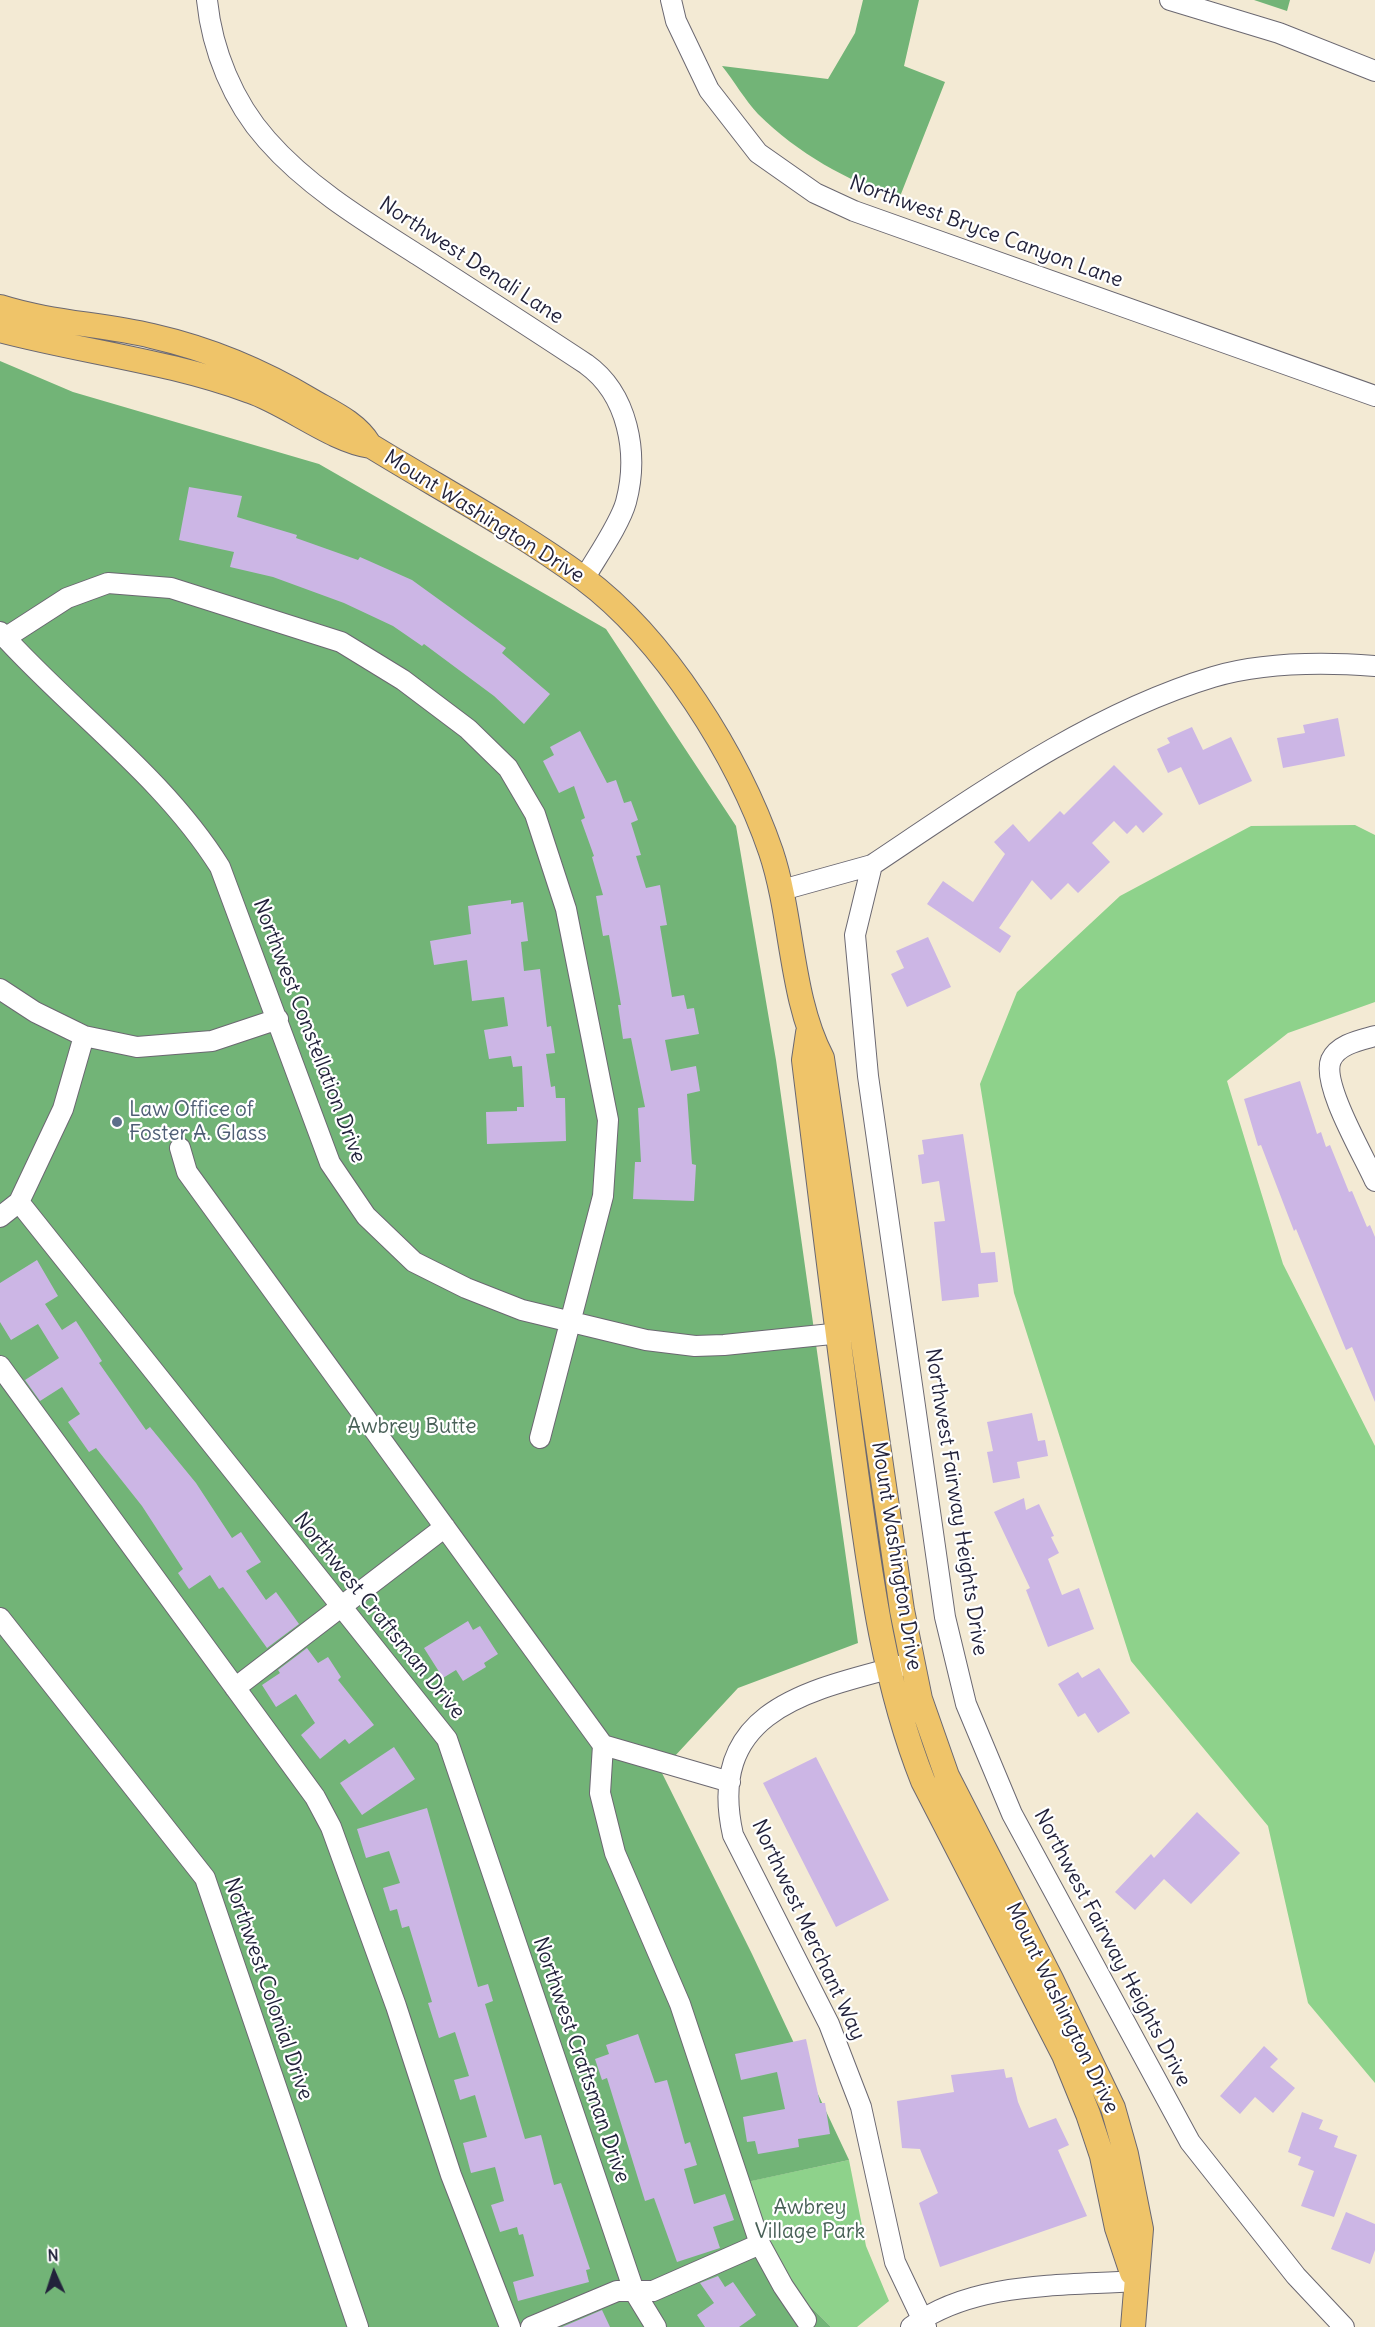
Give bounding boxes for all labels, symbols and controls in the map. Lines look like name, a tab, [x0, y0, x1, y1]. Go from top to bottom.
street label: Northwest Bryce Canyon Lane	[846, 171, 1126, 293]
street label: Northwest Denali Lane	[374, 192, 568, 330]
street label: Mount Washington Drive	[379, 445, 589, 589]
street label: Northwest Constellation Drive	[247, 896, 371, 1166]
place label: Law Office of Foster A. Glass	[129, 1097, 267, 1147]
marker: Law Office of Foster A. Glass	[110, 1115, 124, 1129]
street label: Northwest Fairway Heights Drive	[919, 1347, 993, 1657]
park label: Awbrey Butte	[347, 1414, 477, 1440]
street label: Mount Washington Drive	[865, 1440, 927, 1672]
street label: Northwest Craftsman Drive	[288, 1508, 470, 1724]
street label: Northwest Fairway Heights Drive	[1028, 1805, 1196, 2091]
street label: Northwest Merchant Way	[746, 1816, 870, 2044]
street label: Northwest Colonial Drive	[218, 1875, 318, 2103]
street label: Mount Washington Drive	[1000, 1899, 1124, 2117]
street label: Northwest Craftsman Drive	[527, 1934, 635, 2186]
park label: Awbrey Village Park	[755, 2195, 865, 2245]
north arrow	[24, 2243, 84, 2303]
text: N	[47, 2245, 59, 2265]

